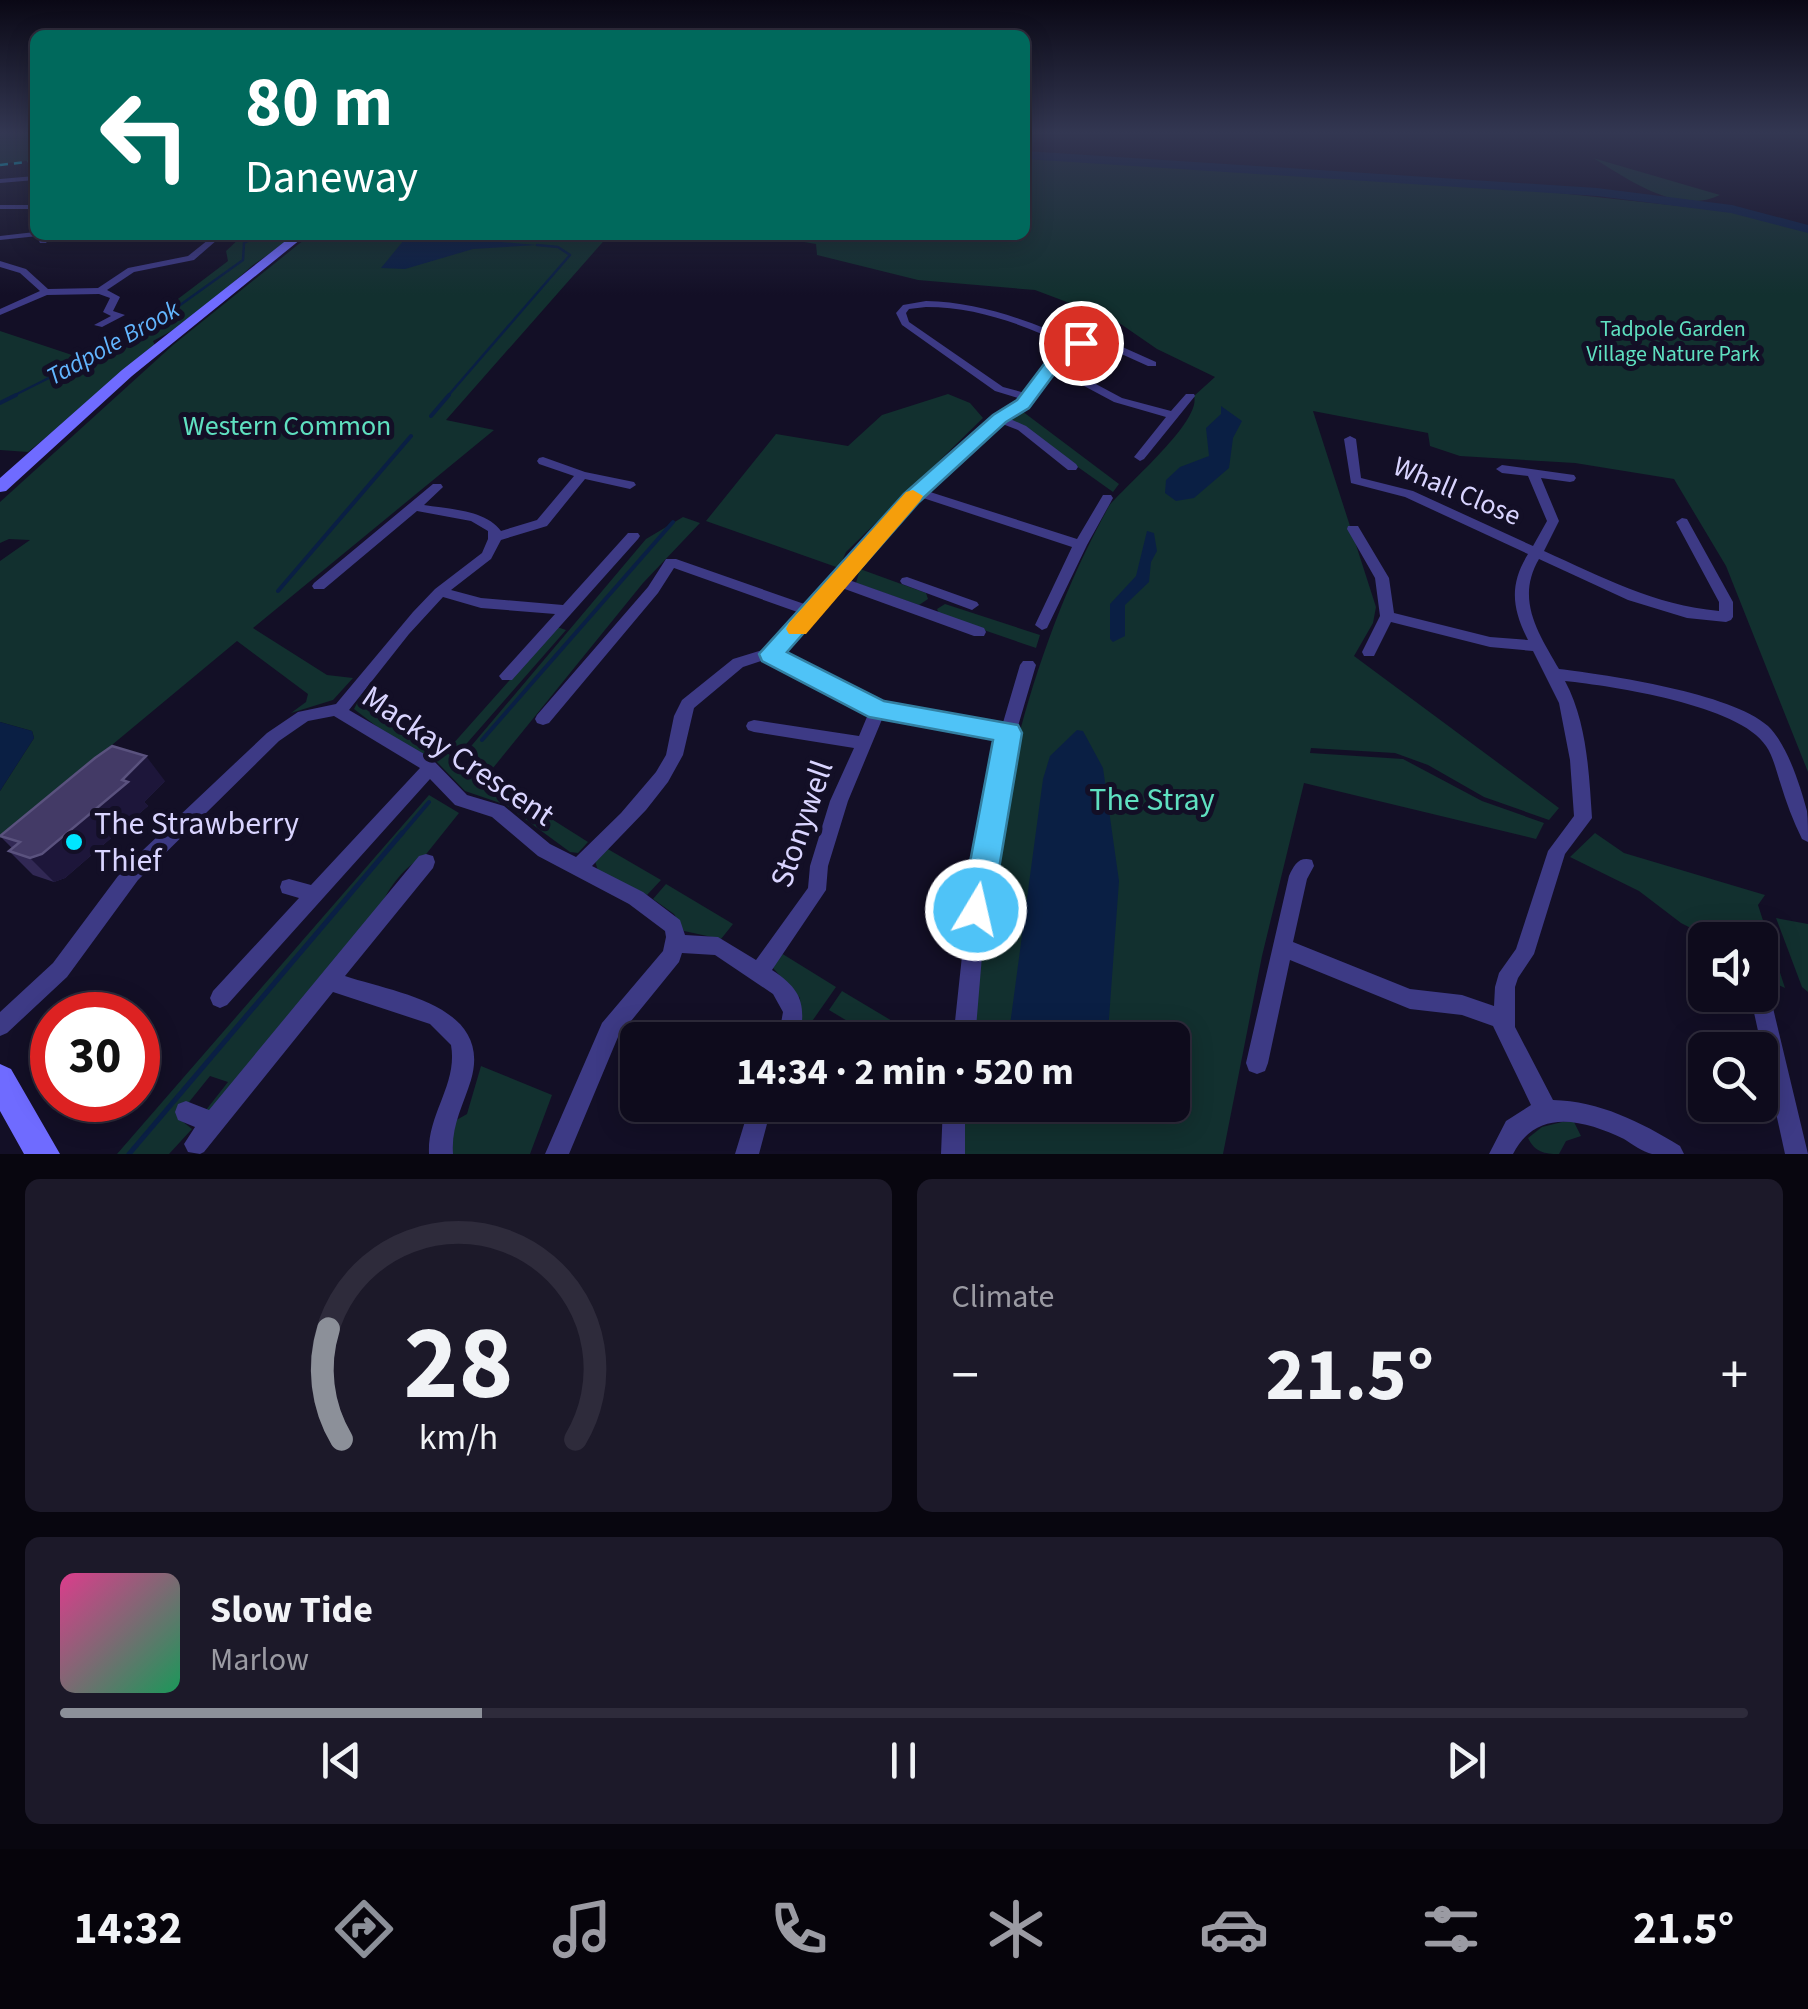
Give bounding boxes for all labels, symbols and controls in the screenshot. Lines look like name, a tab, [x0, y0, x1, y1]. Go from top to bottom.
text: 80 m	[245, 53, 393, 153]
icon: left	[80, 70, 210, 200]
text: Daneway	[245, 146, 418, 210]
water label: Tadpole Brook	[40, 291, 187, 394]
pin	[1039, 301, 1124, 386]
park label: Tadpole Garden Village Nature Park	[1586, 313, 1760, 370]
icon: arrive	[1054, 316, 1109, 371]
park label: Western Common	[183, 406, 391, 446]
street label: Whall Close	[1387, 446, 1527, 536]
street label: Mackay Crescent	[353, 674, 564, 838]
street label: Stonywell	[759, 754, 845, 894]
park label: The Stray	[1089, 777, 1215, 823]
place label: The Strawberry Thief	[94, 801, 299, 884]
marker: The Strawberry Thief	[63, 831, 85, 853]
position arrow	[924, 858, 1028, 962]
map controls	[1688, 922, 1778, 1122]
button: sound	[1688, 922, 1778, 1012]
speed limit sign: 30	[30, 992, 160, 1122]
button: search	[1688, 1032, 1778, 1122]
text: 14:34 · 2 min · 520 m	[736, 1045, 1074, 1099]
text: Climate	[952, 1274, 1054, 1320]
text: 28	[403, 1291, 513, 1439]
text: 21.5°	[1265, 1322, 1434, 1429]
text: −	[952, 1337, 979, 1415]
text: +	[1721, 1337, 1748, 1415]
text: km/h	[419, 1412, 498, 1463]
text: Slow Tide	[210, 1583, 373, 1637]
text: Marlow	[210, 1637, 309, 1683]
icon: previous	[314, 1733, 369, 1788]
icon: pause	[876, 1733, 931, 1788]
icon: next	[1439, 1733, 1494, 1788]
icon: directions	[329, 1894, 399, 1964]
icon: music	[547, 1894, 617, 1964]
icon: phone	[764, 1894, 834, 1964]
icon: climate	[981, 1894, 1051, 1964]
icon: car	[1199, 1894, 1269, 1964]
icon: filters	[1416, 1894, 1486, 1964]
text: 14:32	[74, 1897, 182, 1961]
text: 21.5°	[1633, 1897, 1734, 1961]

